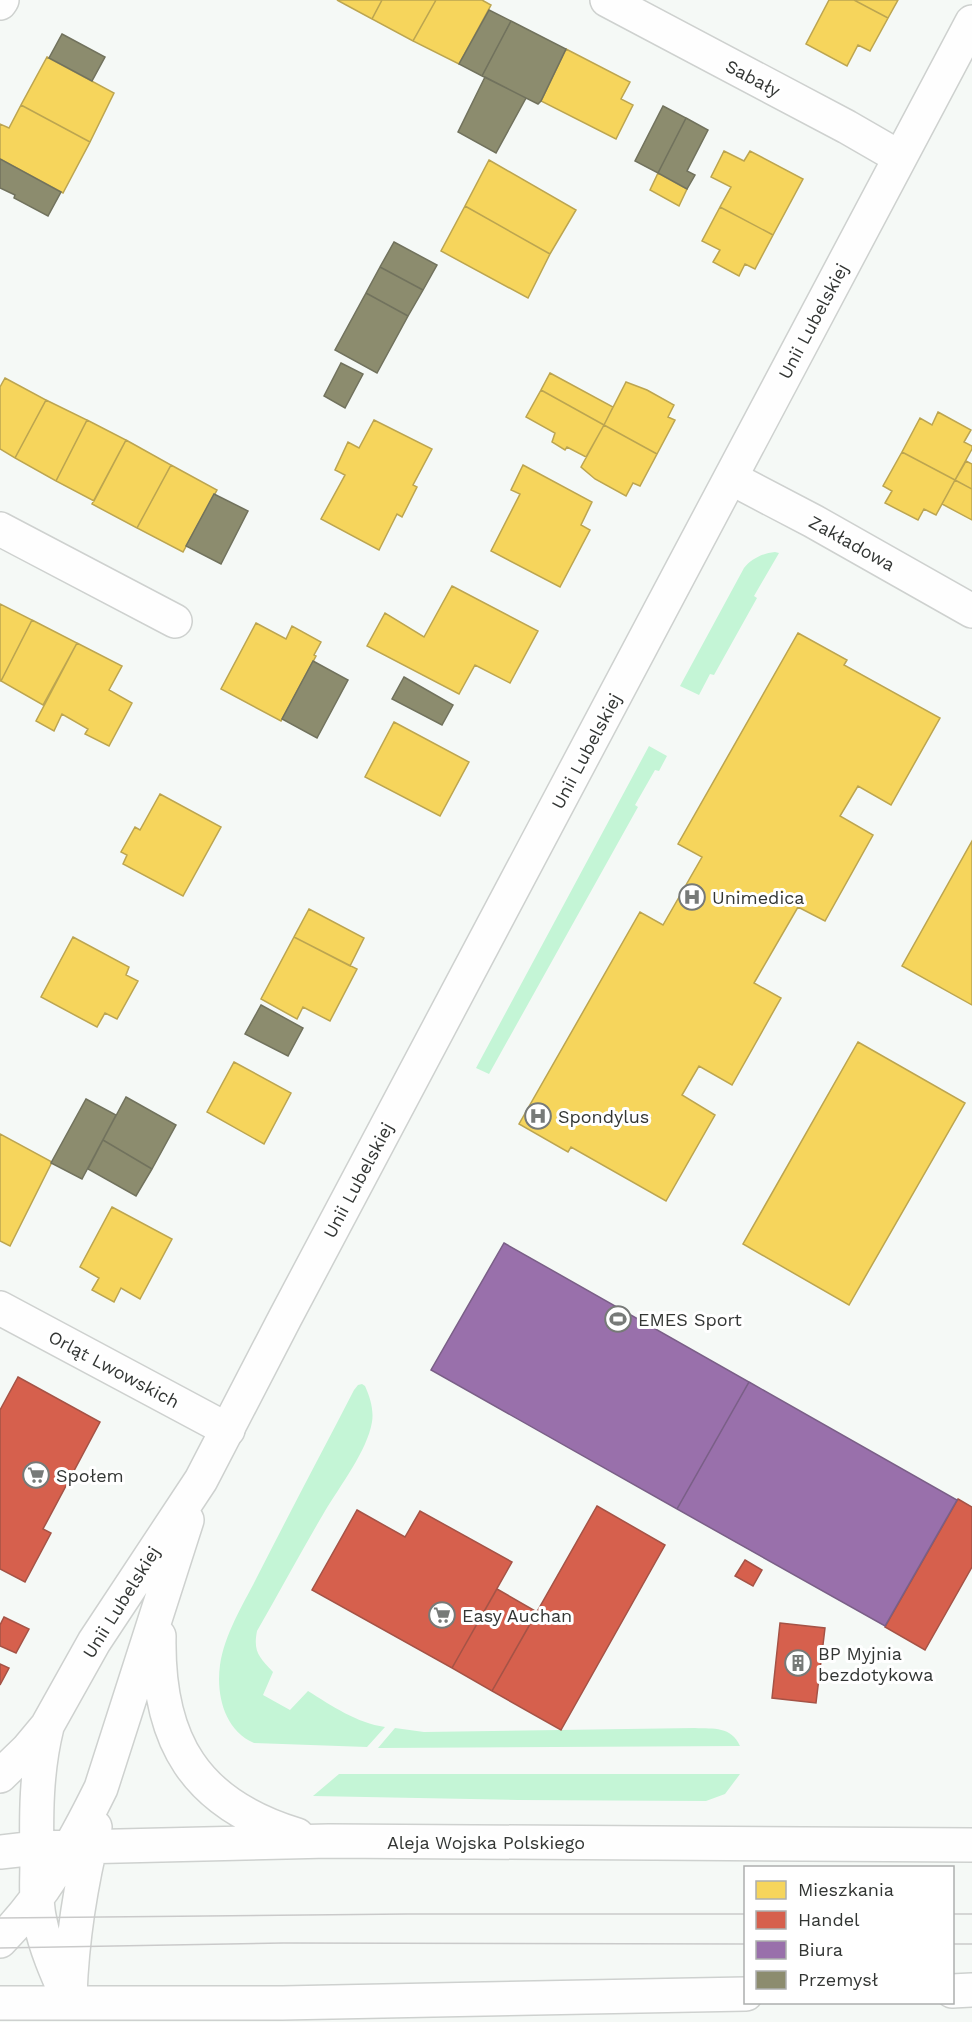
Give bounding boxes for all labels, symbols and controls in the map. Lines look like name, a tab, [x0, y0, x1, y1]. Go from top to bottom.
street label: Sabały	[722, 55, 785, 101]
street label: Unii Lubelskiej	[774, 260, 852, 382]
street label: Zakładowa	[805, 511, 899, 575]
street label: Unii Lubelskiej	[547, 690, 625, 812]
hospital icon: Unimedica	[677, 882, 707, 912]
place label: Unimedica	[712, 887, 804, 908]
hospital icon: Spondylus	[523, 1101, 553, 1131]
place label: Spondylus	[558, 1106, 649, 1127]
street label: Unii Lubelskiej	[319, 1119, 397, 1241]
sports icon: EMES Sport	[603, 1304, 633, 1334]
place label: EMES Sport	[638, 1309, 742, 1330]
street label: Orląt Lwowskich	[45, 1326, 183, 1412]
supermarket icon: Społem	[21, 1460, 51, 1490]
place label: Społem	[56, 1465, 124, 1486]
street label: Unii Lubelskiej	[78, 1542, 164, 1662]
supermarket icon: Easy Auchan	[427, 1600, 457, 1630]
place label: Easy Auchan	[462, 1605, 572, 1626]
place label: BP Myjnia bezdotykowa	[818, 1643, 933, 1685]
building icon: BP Myjnia bezdotykowa	[783, 1648, 813, 1678]
street label: Aleja Wojska Polskiego	[387, 1832, 585, 1853]
legend	[744, 1866, 954, 2004]
text: Mieszkania	[798, 1879, 894, 1900]
text: Handel	[798, 1909, 860, 1930]
text: Biura	[798, 1939, 843, 1960]
text: Przemysł	[798, 1969, 879, 1990]

